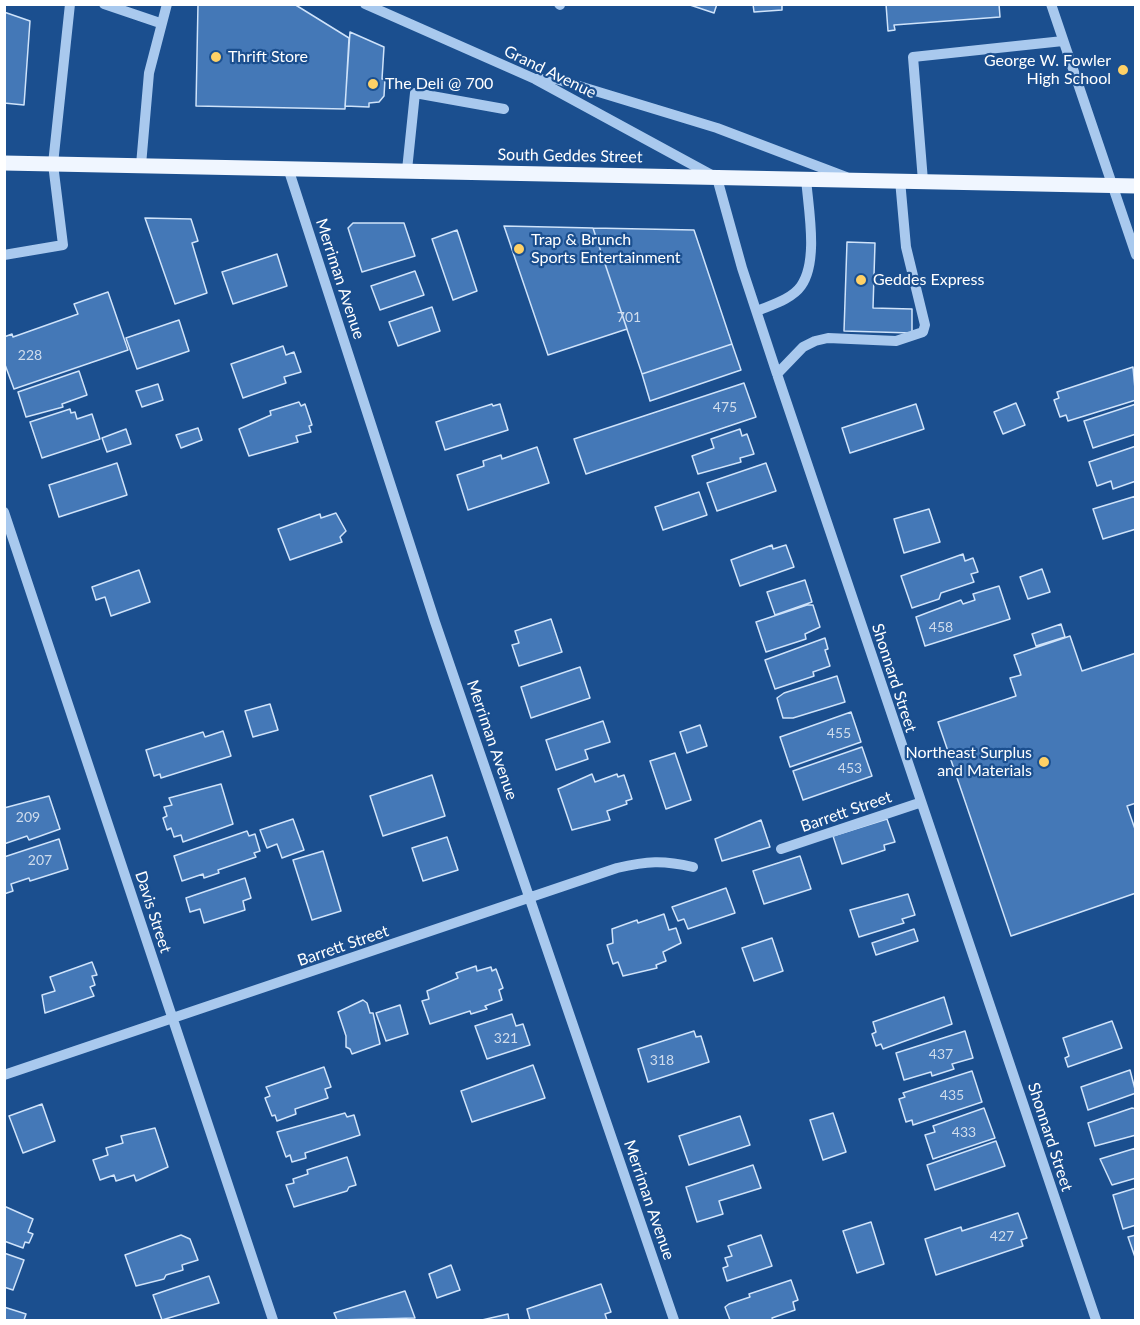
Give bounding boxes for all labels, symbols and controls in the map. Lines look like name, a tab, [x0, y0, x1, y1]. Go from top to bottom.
street label: Grand Avenue	[501, 41, 599, 103]
place label: Thrift Store	[228, 47, 308, 67]
marker: Thrift Store	[209, 50, 223, 64]
place label: George W. Fowler High School	[984, 51, 1111, 89]
marker: George W. Fowler High School	[1116, 63, 1130, 77]
place label: The Deli @ 700	[385, 74, 493, 94]
marker: The Deli @ 700	[366, 77, 380, 91]
street label: South Geddes Street	[497, 145, 643, 167]
street label: Merriman Avenue	[311, 216, 369, 342]
place label: Trap & Brunch Sports Entertainment	[531, 230, 681, 268]
marker: Trap & Brunch Sports Entertainment	[512, 242, 526, 256]
place label: Geddes Express	[873, 270, 984, 290]
marker: Geddes Express	[854, 273, 868, 287]
house number: 701	[617, 309, 641, 325]
house number: 228	[18, 347, 42, 363]
house number: 475	[713, 399, 737, 415]
house number: 458	[929, 619, 953, 635]
street label: Shonnard Street	[867, 621, 921, 735]
street label: Merriman Avenue	[462, 677, 522, 803]
house number: 455	[827, 725, 851, 741]
place label: Northeast Surplus and Materials	[905, 743, 1032, 781]
marker: Northeast Surplus and Materials	[1037, 755, 1051, 769]
house number: 453	[838, 760, 862, 776]
street label: Barrett Street	[798, 787, 894, 837]
house number: 209	[16, 809, 40, 825]
house number: 207	[28, 852, 52, 868]
street label: Davis Street	[131, 869, 175, 955]
street label: Barrett Street	[295, 921, 391, 971]
house number: 321	[494, 1030, 518, 1046]
house number: 437	[929, 1046, 953, 1062]
house number: 318	[650, 1052, 674, 1068]
street label: Shonnard Street	[1023, 1080, 1077, 1194]
house number: 435	[940, 1087, 964, 1103]
house number: 433	[952, 1124, 976, 1140]
street label: Merriman Avenue	[619, 1137, 679, 1263]
house number: 427	[990, 1228, 1014, 1244]

